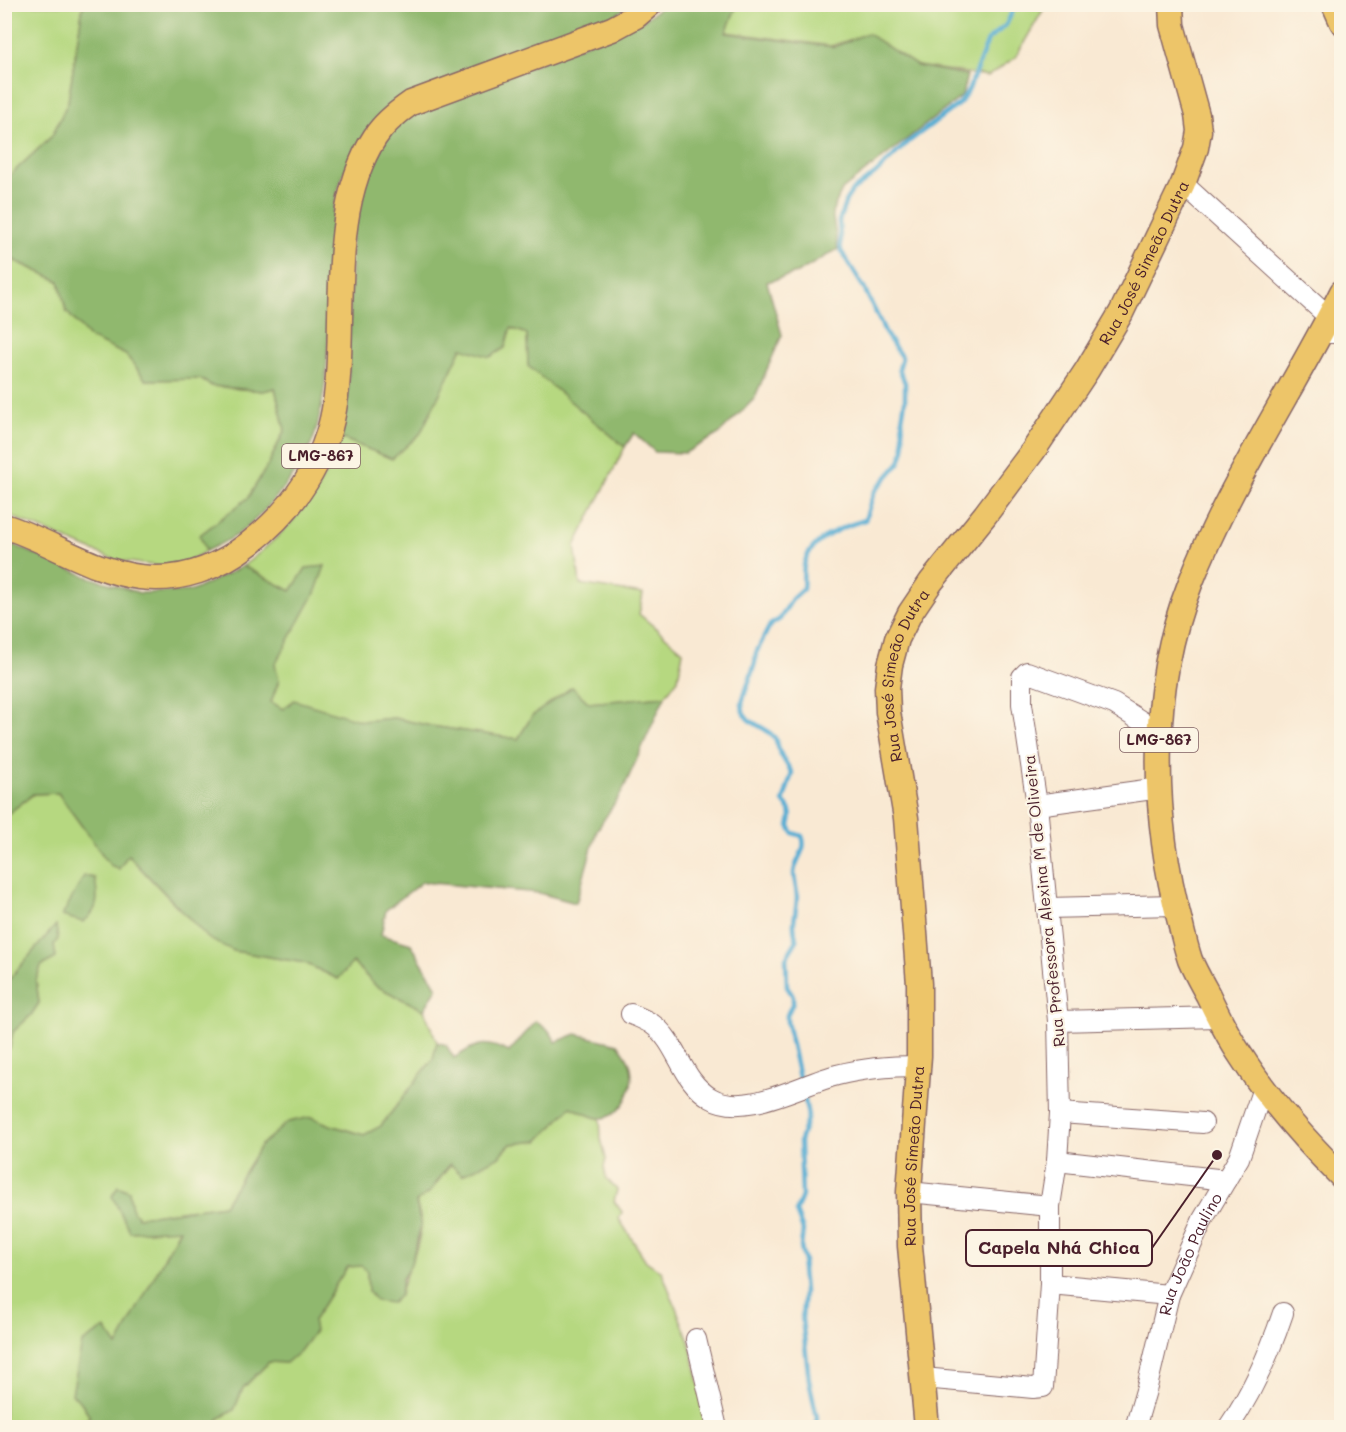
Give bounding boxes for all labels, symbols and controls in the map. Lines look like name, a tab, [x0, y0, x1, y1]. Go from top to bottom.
street label: Rua José Simeão Dutra	[1093, 177, 1193, 348]
road number: LMG-867	[282, 444, 360, 468]
street label: Rua José Simeão Dutra	[876, 584, 934, 764]
road number: LMG-867	[1120, 728, 1198, 752]
street label: Rua Professora Alexina M de Oliveira	[1018, 754, 1069, 1048]
street label: Rua José Simeão Dutra	[898, 1065, 928, 1247]
street label: Rua João Paulino	[1153, 1189, 1226, 1317]
callout: Capela Nhá Chica	[966, 1230, 1152, 1266]
text: Capela Nhá Chica	[978, 1235, 1140, 1259]

